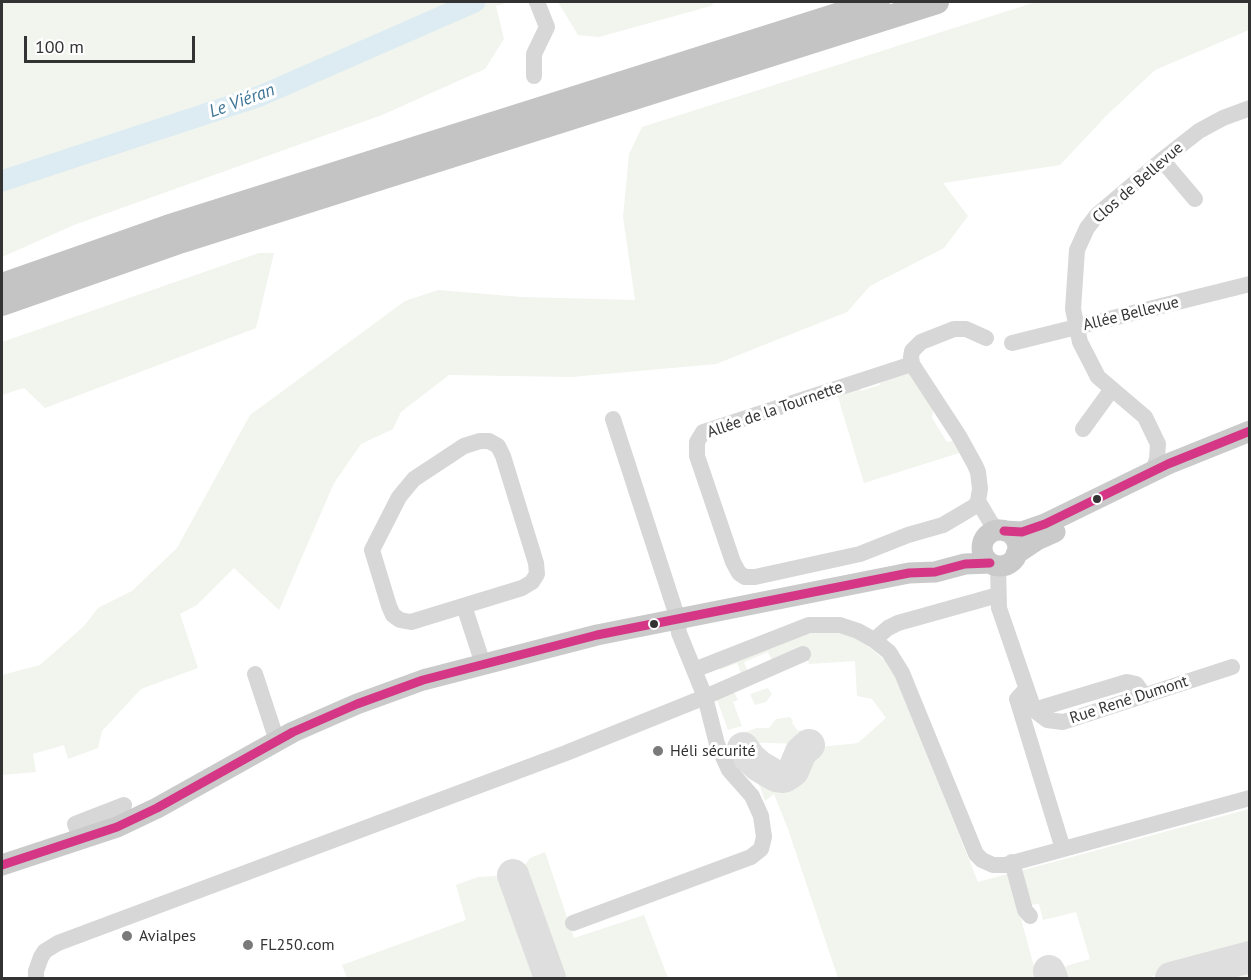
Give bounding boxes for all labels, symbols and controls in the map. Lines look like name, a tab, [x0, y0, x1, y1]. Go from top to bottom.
scale bar	[27, 24, 198, 62]
text: 100 m	[35, 35, 84, 58]
water label: Le Viéran	[206, 79, 278, 123]
street label: Clos de Bellevue	[1089, 139, 1187, 227]
street label: Allée Bellevue	[1081, 293, 1181, 335]
street label: Allée de la Tournette	[705, 378, 845, 442]
unlabelled marker	[1091, 493, 1103, 505]
unlabelled marker	[648, 618, 660, 630]
street label: Rue René Dumont	[1067, 672, 1191, 728]
place label: Héli sécurité	[670, 741, 756, 761]
marker: Héli sécurité	[651, 744, 665, 758]
place label: Avialpes	[139, 926, 196, 946]
marker: Avialpes	[120, 929, 134, 943]
place label: FL250.com	[260, 935, 335, 955]
marker: FL250.com	[241, 938, 255, 952]

